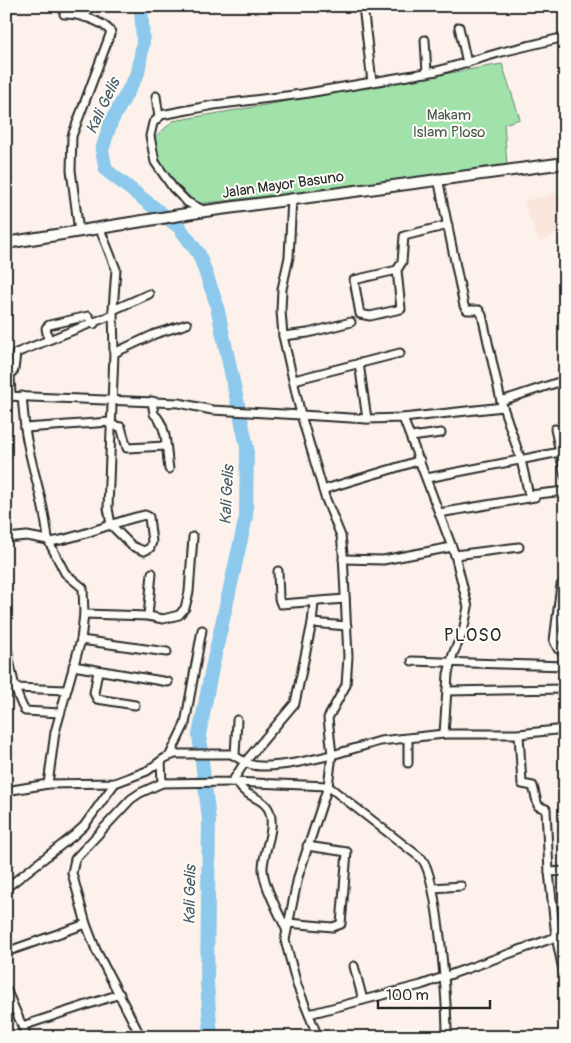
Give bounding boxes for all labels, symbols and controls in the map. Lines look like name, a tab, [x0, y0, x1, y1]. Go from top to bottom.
water label: Kali Gelis	[81, 73, 125, 137]
park label: Makam Islam Ploso	[413, 106, 485, 142]
street label: Jalan Mayor Basuno	[221, 167, 345, 203]
water label: Kali Gelis	[215, 463, 239, 525]
district label: PLOSO	[444, 624, 502, 647]
water label: Kali Gelis	[179, 863, 201, 925]
scale bar	[378, 978, 491, 1010]
text: 100 m	[386, 986, 429, 1005]

